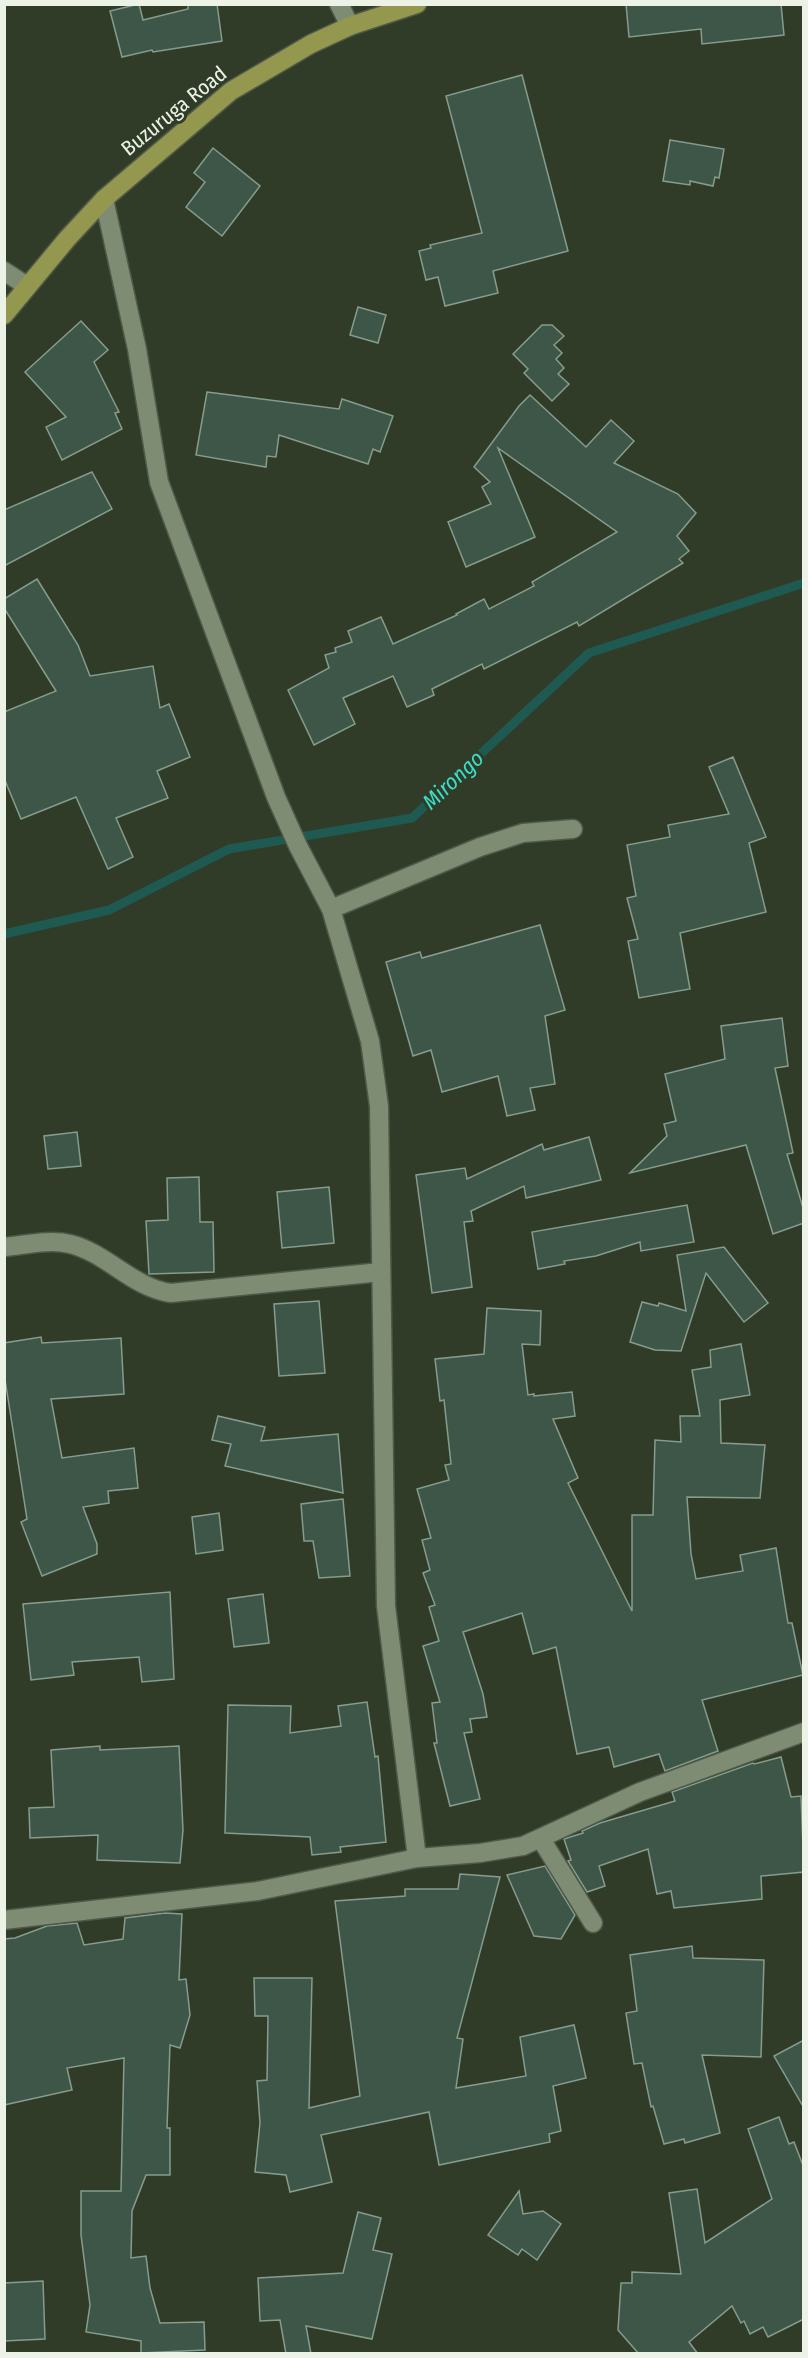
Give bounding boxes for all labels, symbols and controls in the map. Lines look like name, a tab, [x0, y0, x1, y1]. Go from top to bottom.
street label: Buzuruga Road	[116, 61, 232, 161]
water label: Mirongo	[417, 745, 489, 815]

